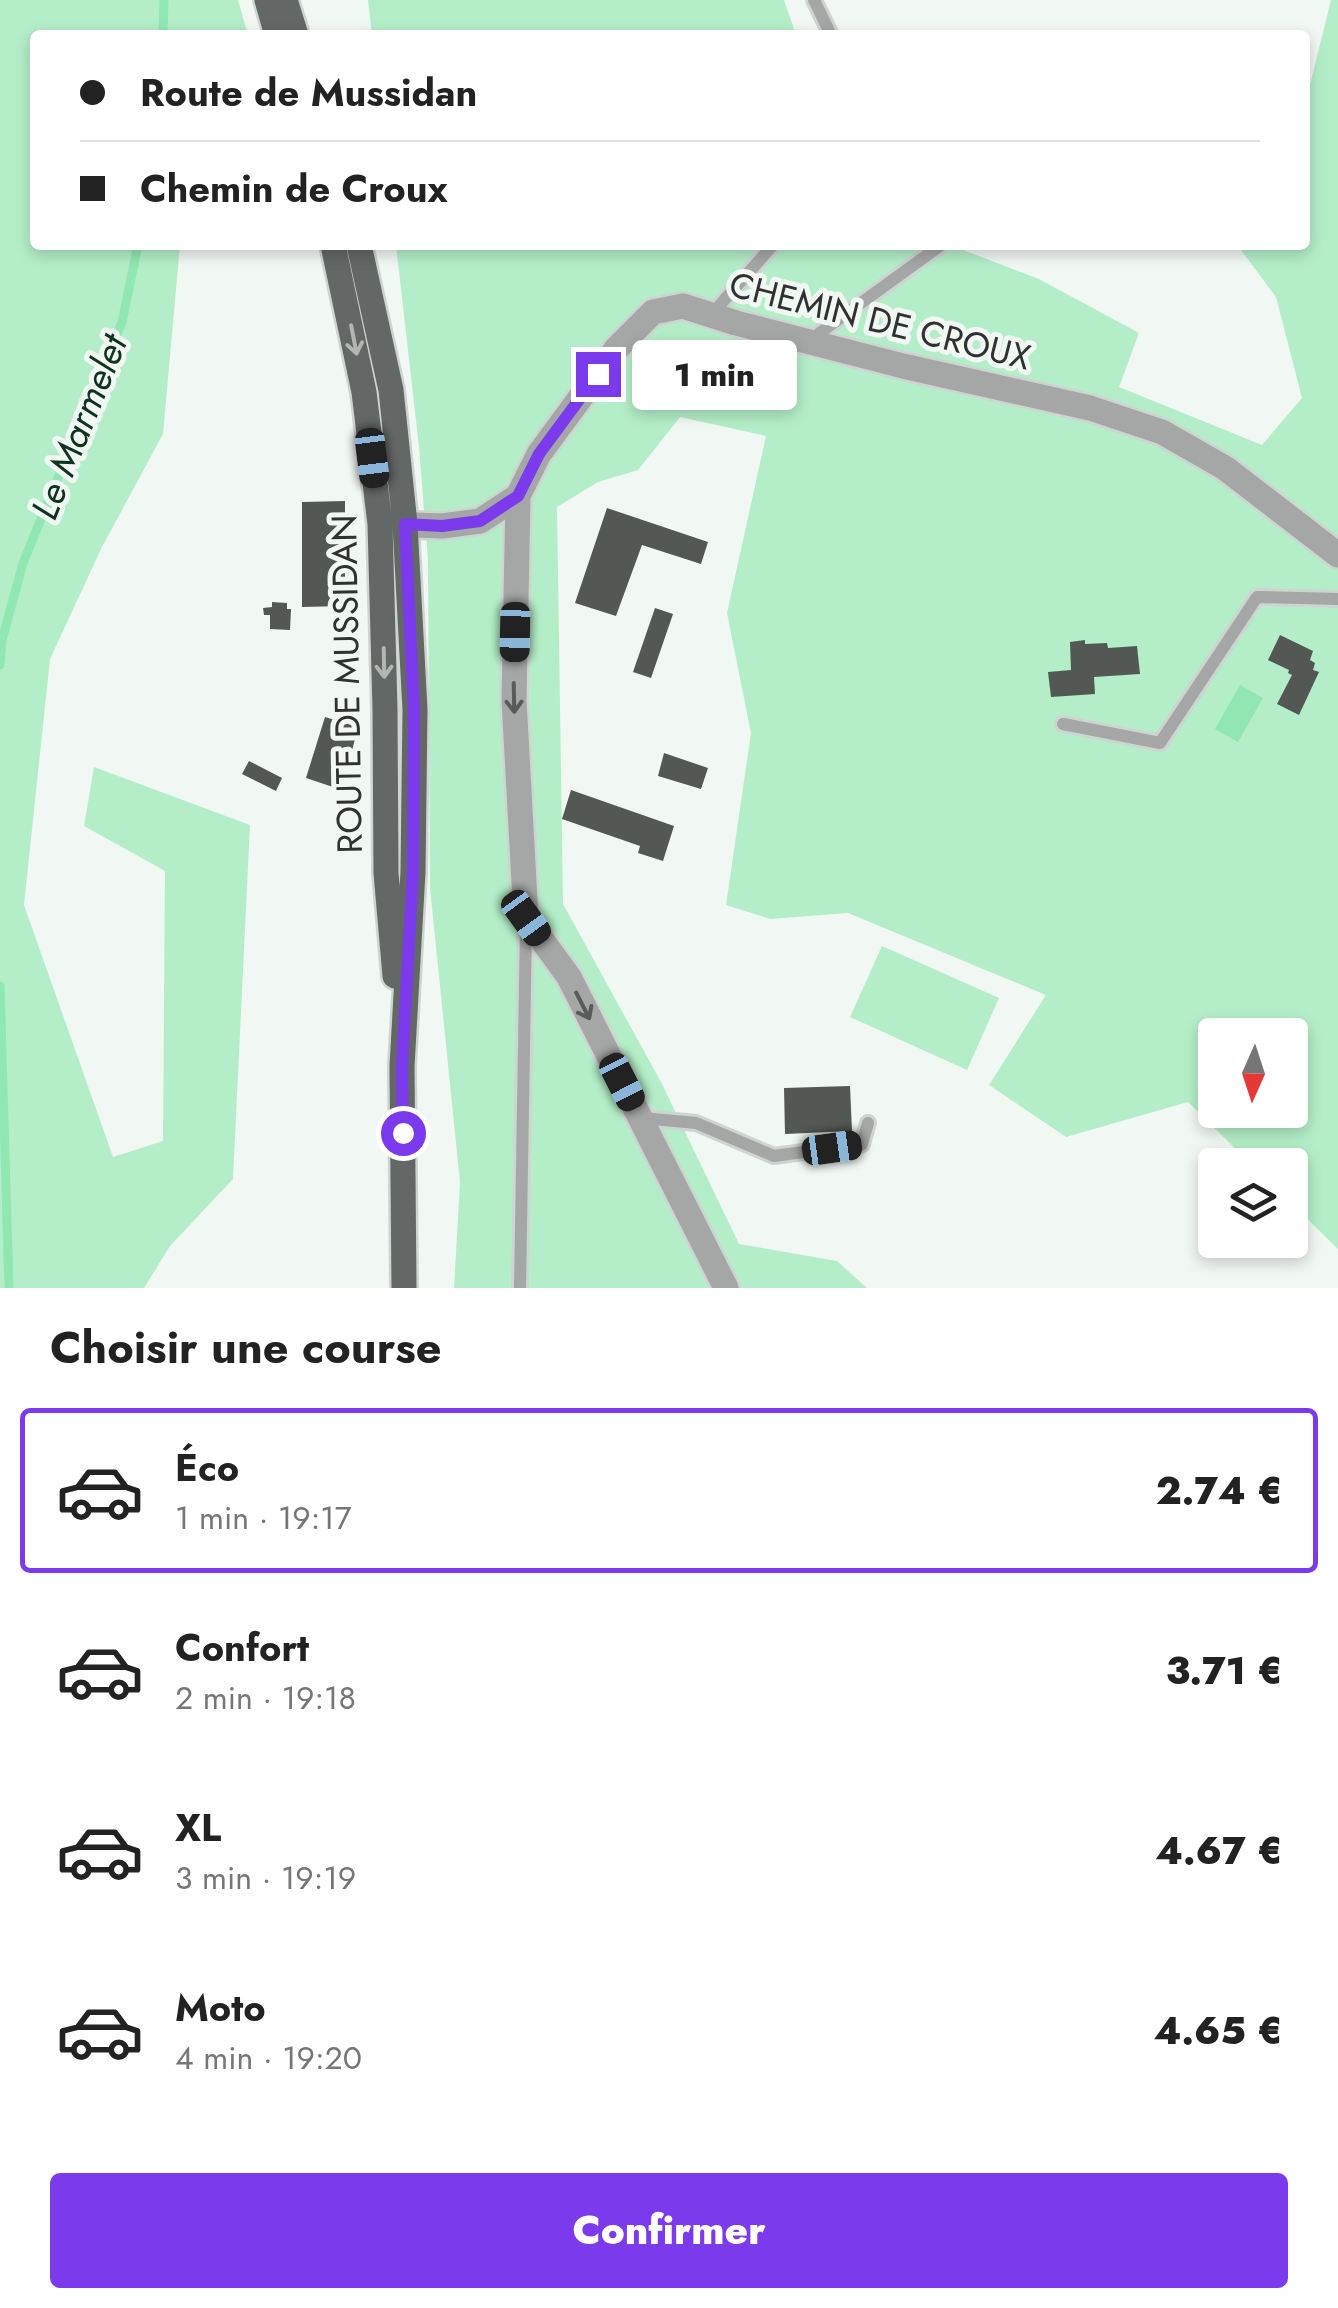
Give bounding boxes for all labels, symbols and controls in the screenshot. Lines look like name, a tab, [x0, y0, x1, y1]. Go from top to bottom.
text: Route de Mussidan	[140, 65, 477, 120]
text: Chemin de Croux	[140, 161, 448, 216]
street label: CHEMIN DE CROUX	[724, 259, 1036, 383]
one-way arrow	[345, 323, 364, 355]
water label: Le Marmelet	[17, 324, 141, 527]
callout: 1 min	[633, 339, 798, 409]
route end	[576, 352, 621, 397]
text: 1 min	[674, 352, 755, 398]
car	[353, 426, 391, 490]
street label: ROUTE DE MUSSIDAN	[319, 514, 375, 854]
car	[499, 602, 531, 662]
one-way arrow	[375, 647, 394, 679]
one-way arrow	[505, 682, 524, 714]
car	[496, 885, 556, 951]
one-way arrow	[574, 990, 593, 1020]
north arrow	[1198, 1018, 1308, 1128]
map controls	[1198, 1018, 1308, 1258]
car	[595, 1048, 649, 1116]
route start	[381, 1111, 426, 1156]
car	[800, 1129, 864, 1167]
button: layers	[1198, 1148, 1308, 1258]
text: Choisir une course	[50, 1315, 442, 1380]
text: Éco	[175, 1440, 239, 1495]
icon: car	[55, 1446, 145, 1536]
text: 2.74 €	[1156, 1463, 1283, 1518]
text: 1 min · 19:17	[175, 1495, 352, 1541]
text: Confort	[175, 1620, 309, 1675]
icon: car	[55, 1626, 145, 1716]
text: 3.71 €	[1166, 1643, 1283, 1698]
text: 2 min · 19:18	[175, 1675, 356, 1721]
text: XL	[175, 1800, 221, 1855]
icon: car	[55, 1806, 145, 1896]
text: 4.67 €	[1155, 1823, 1283, 1878]
text: 3 min · 19:19	[175, 1855, 356, 1901]
text: Moto	[175, 1980, 266, 2035]
icon: car	[55, 1986, 145, 2076]
text: 4.65 €	[1154, 2003, 1283, 2058]
text: 4 min · 19:20	[175, 2035, 362, 2081]
button: Confirmer	[50, 2173, 1288, 2288]

